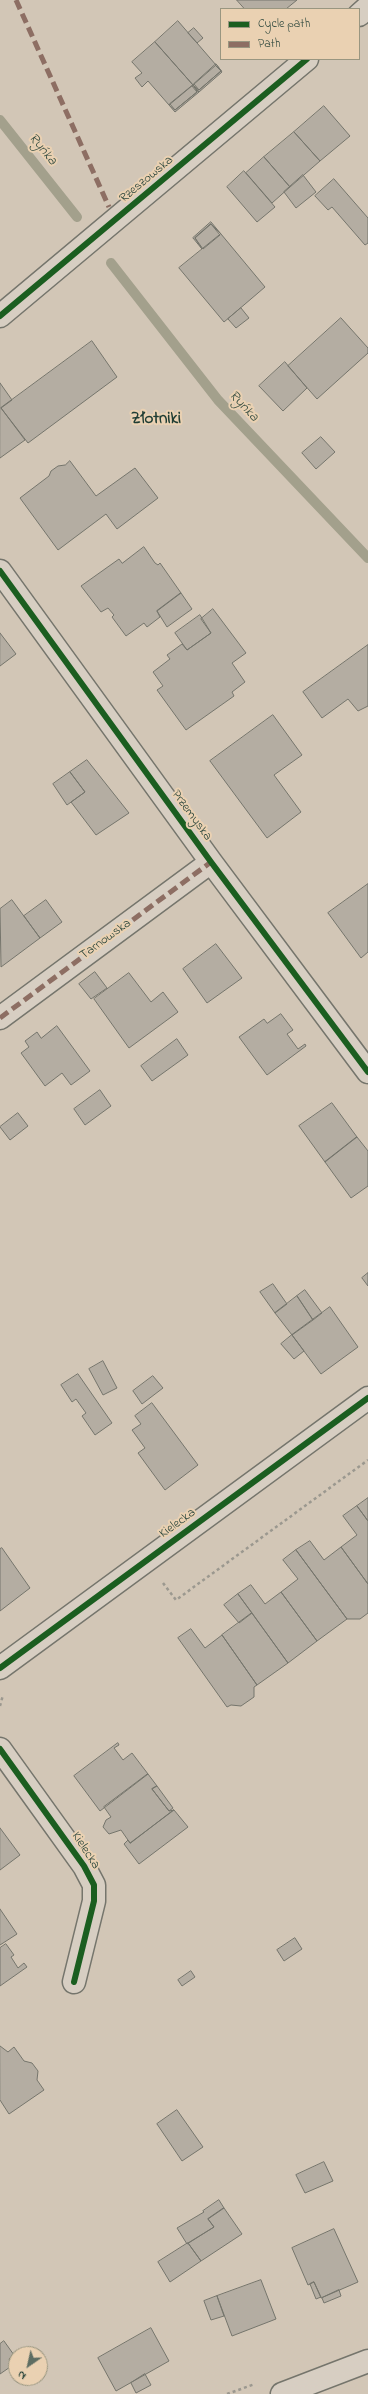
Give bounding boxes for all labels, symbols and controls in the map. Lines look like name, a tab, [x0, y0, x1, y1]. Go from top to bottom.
legend	[220, 8, 360, 60]
text: Cycle path	[258, 15, 310, 33]
text: Path	[258, 35, 280, 53]
water label: Ryńka	[24, 131, 60, 169]
street label: Rzeszowska	[117, 153, 177, 207]
water label: Ryńka	[225, 388, 261, 426]
district label: Złotniki	[131, 410, 181, 430]
street label: Przemyska	[167, 788, 215, 844]
street label: Tarnowska	[77, 916, 135, 964]
street label: Kielecka	[157, 1506, 199, 1542]
street label: Kielecka	[67, 1830, 103, 1872]
north arrow	[8, 2346, 48, 2386]
text: N	[14, 2366, 29, 2384]

